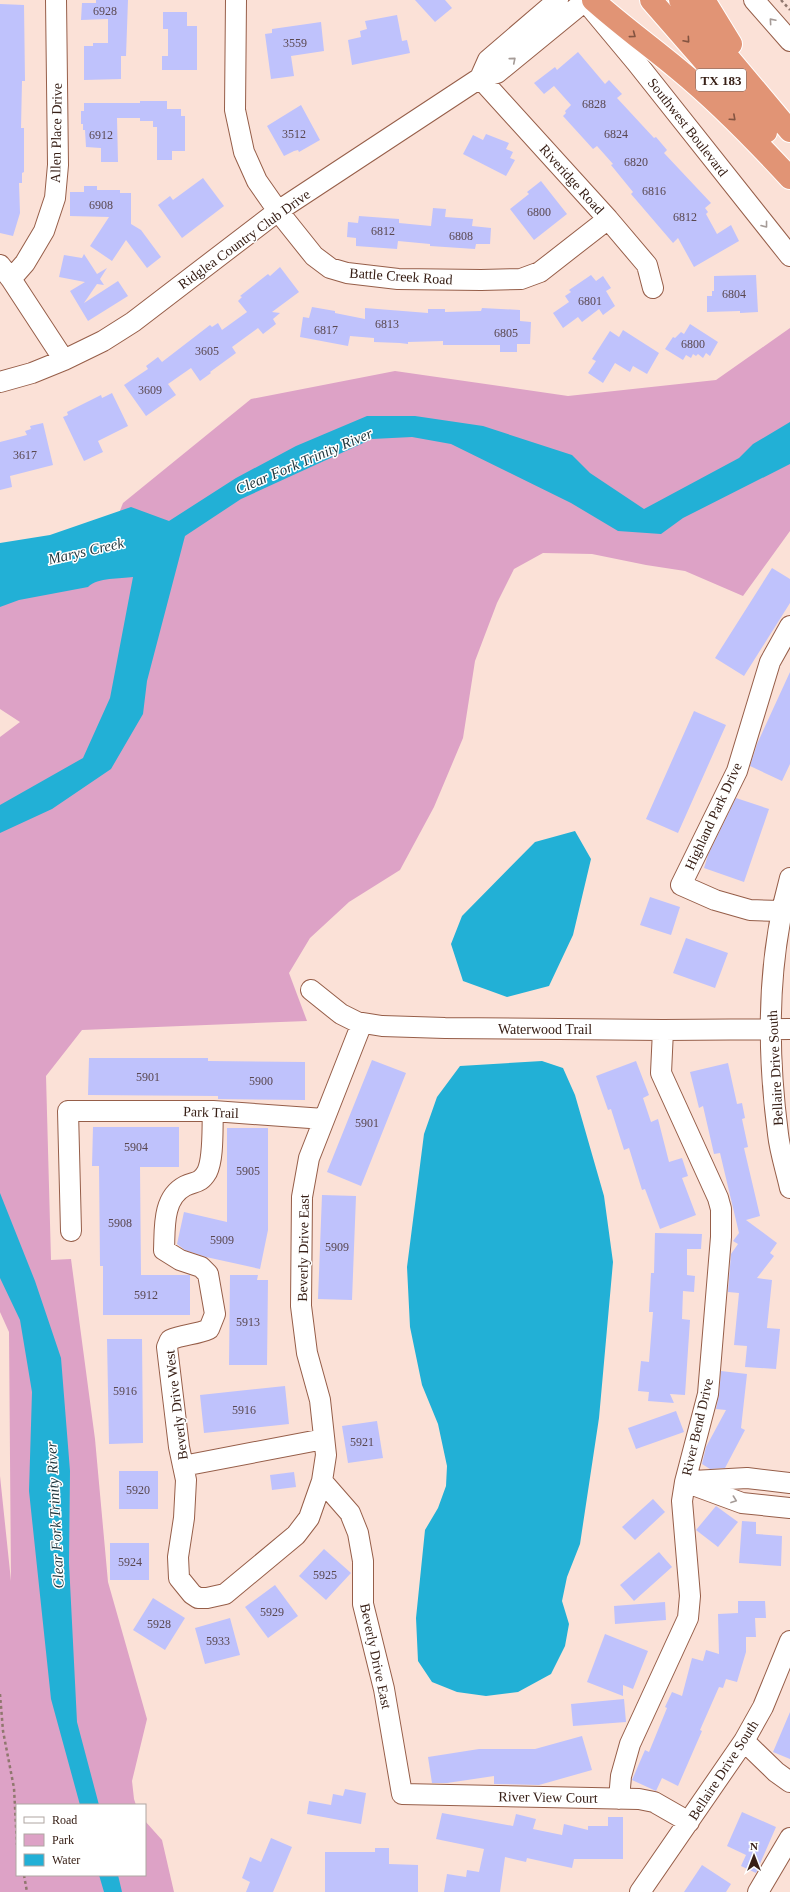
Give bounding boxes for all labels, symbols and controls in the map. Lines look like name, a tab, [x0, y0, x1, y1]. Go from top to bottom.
house number: 6928	[93, 4, 117, 18]
one-way arrow	[770, 18, 777, 25]
one-way arrow	[629, 30, 636, 37]
one-way arrow	[682, 35, 689, 42]
house number: 3559	[283, 36, 307, 50]
one-way arrow	[509, 58, 516, 65]
road number: TX 183	[696, 69, 746, 91]
street label: Southwest Boulevard	[645, 75, 731, 179]
street label: Allen Place Drive	[48, 83, 65, 183]
house number: 6828	[582, 97, 606, 111]
one-way arrow	[728, 113, 736, 121]
house number: 3512	[282, 127, 306, 141]
house number: 6824	[604, 127, 628, 141]
house number: 6912	[89, 128, 113, 142]
street label: Riveridge Road	[537, 142, 607, 217]
house number: 6820	[624, 155, 648, 169]
house number: 6816	[642, 184, 666, 198]
street label: Ridglea Country Club Drive	[176, 187, 313, 292]
house number: 6908	[89, 198, 113, 212]
house number: 6800	[527, 205, 551, 219]
house number: 6812	[673, 210, 697, 224]
one-way arrow	[761, 221, 768, 228]
house number: 6812	[371, 224, 395, 238]
house number: 6808	[449, 229, 473, 243]
street label: Battle Creek Road	[349, 265, 453, 288]
house number: 6804	[722, 287, 746, 301]
house number: 6801	[578, 294, 602, 308]
house number: 6813	[375, 317, 399, 331]
house number: 6817	[314, 323, 338, 337]
house number: 6805	[494, 326, 518, 340]
house number: 6800	[681, 337, 705, 351]
house number: 3605	[195, 344, 219, 358]
house number: 3609	[138, 383, 162, 397]
water label: Clear Fork Trinity River	[233, 425, 375, 497]
house number: 3617	[13, 448, 37, 462]
water label: Marys Creek	[46, 534, 126, 568]
street label: Highland Park Drive	[682, 760, 745, 872]
street label: Bellaire Drive South	[765, 1010, 786, 1126]
street label: Waterwood Trail	[498, 1022, 592, 1037]
house number: 5901	[136, 1070, 160, 1084]
house number: 5900	[249, 1074, 273, 1088]
street label: Park Trail	[183, 1104, 239, 1121]
house number: 5901	[355, 1116, 379, 1130]
house number: 5904	[124, 1140, 148, 1154]
house number: 5905	[236, 1164, 260, 1178]
street label: Beverly Drive East	[295, 1194, 312, 1302]
house number: 5908	[108, 1216, 132, 1230]
house number: 5909	[210, 1233, 234, 1247]
house number: 5909	[325, 1240, 349, 1254]
house number: 5912	[134, 1288, 158, 1302]
house number: 5913	[236, 1315, 260, 1329]
street label: Beverly Drive West	[162, 1349, 191, 1461]
street label: River Bend Drive	[679, 1377, 716, 1477]
house number: 5916	[113, 1384, 137, 1398]
house number: 5916	[232, 1403, 256, 1417]
house number: 5921	[350, 1435, 374, 1449]
water label: Clear Fork Trinity River	[43, 1441, 67, 1589]
house number: 5920	[126, 1483, 150, 1497]
one-way arrow	[731, 1495, 738, 1503]
house number: 5924	[118, 1555, 142, 1569]
house number: 5925	[313, 1568, 337, 1582]
street label: Beverly Drive East	[357, 1602, 394, 1710]
house number: 5929	[260, 1605, 284, 1619]
house number: 5928	[147, 1617, 171, 1631]
house number: 5933	[206, 1634, 230, 1648]
street label: Bellaire Drive South	[686, 1718, 761, 1823]
street label: River View Court	[498, 1789, 598, 1806]
legend	[16, 1804, 146, 1876]
text: Road	[52, 1813, 77, 1827]
text: Park	[52, 1833, 74, 1847]
north arrow	[734, 1836, 774, 1876]
text: N	[750, 1840, 758, 1852]
text: Water	[52, 1853, 80, 1867]

